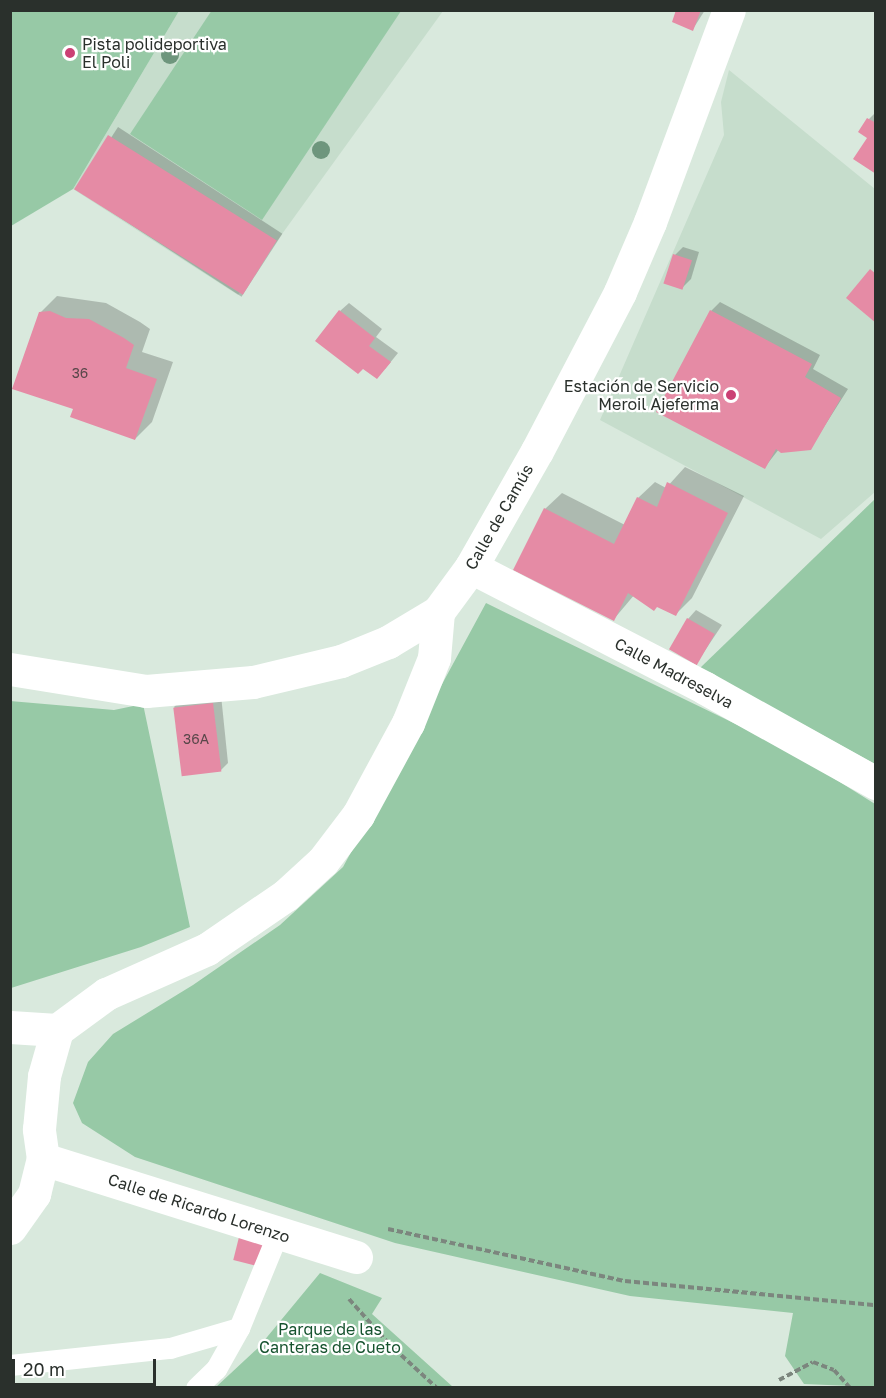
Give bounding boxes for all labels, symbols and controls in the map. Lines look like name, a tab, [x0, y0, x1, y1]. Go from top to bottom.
place label: Pista polideportiva El Poli	[82, 34, 227, 72]
marker: Pista polideportiva El Poli	[63, 46, 77, 60]
house number: 36	[72, 365, 88, 381]
place label: Estación de Servicio Meroil Ajeferma	[564, 376, 719, 414]
marker: Estación de Servicio Meroil Ajeferma	[724, 388, 738, 402]
street label: Calle de Camús	[461, 461, 537, 573]
street label: Calle Madreselva	[612, 634, 736, 712]
house number: 36A	[183, 731, 209, 747]
street label: Calle de Ricardo Lorenzo	[106, 1169, 292, 1247]
park label: Parque de las Canteras de Cueto	[259, 1319, 401, 1357]
scale bar	[15, 1347, 159, 1385]
text: 20 m	[23, 1358, 65, 1380]

